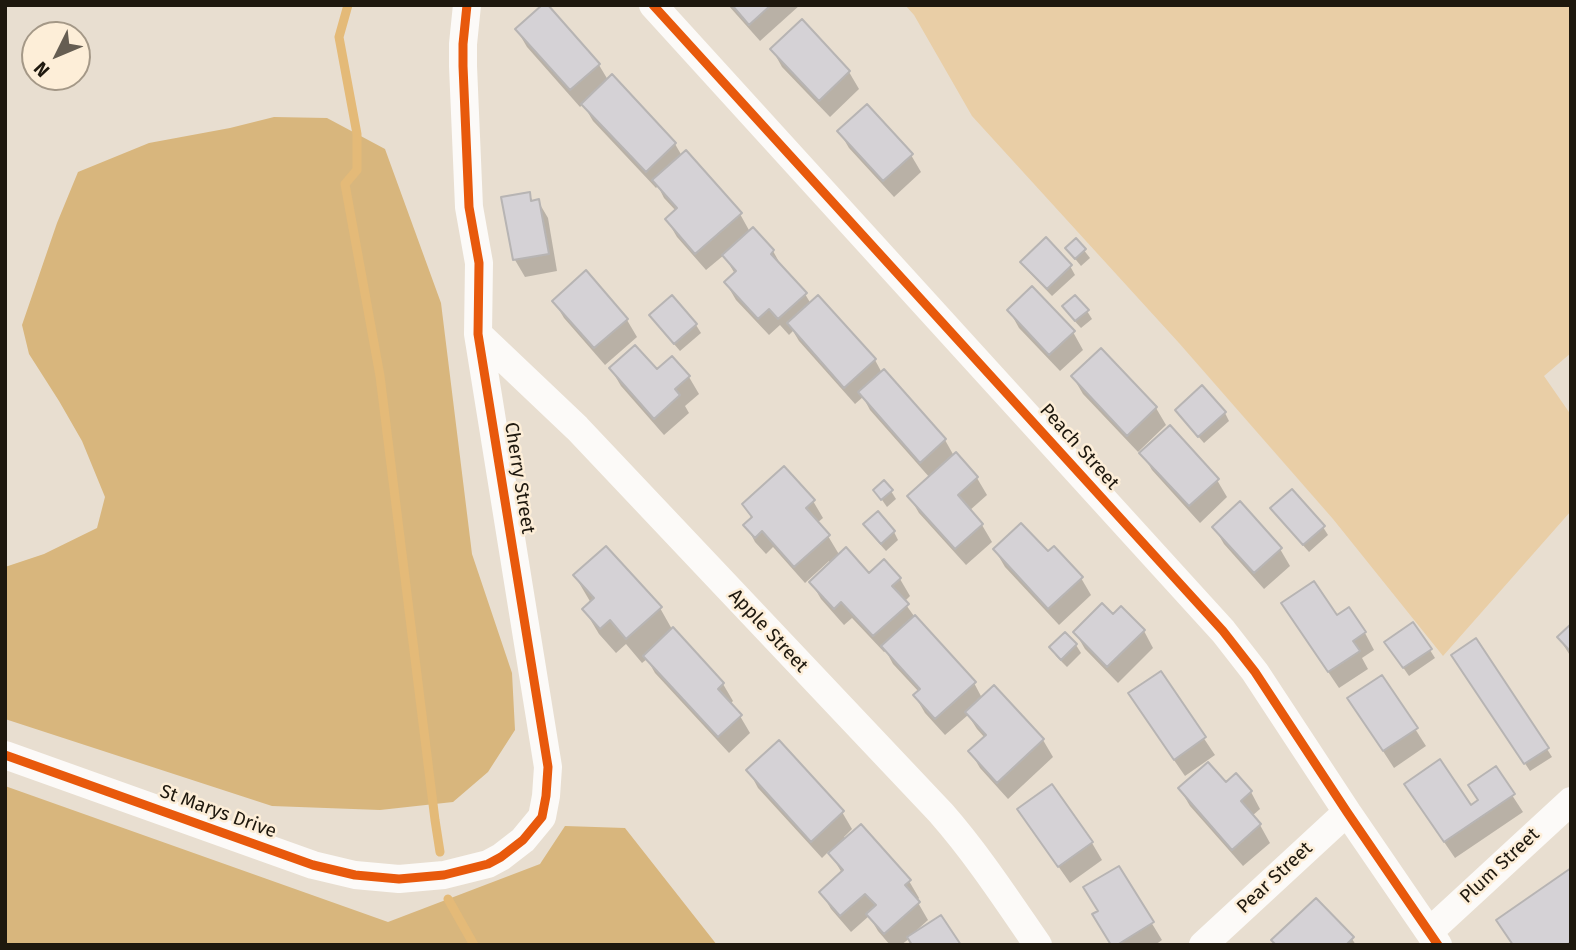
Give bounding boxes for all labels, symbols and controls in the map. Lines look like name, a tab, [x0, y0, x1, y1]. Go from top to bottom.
north arrow	[21, 21, 91, 91]
text: N	[29, 57, 54, 82]
street label: Peach Street	[1034, 399, 1124, 495]
street label: Cherry Street	[499, 421, 539, 535]
street label: Apple Street	[724, 585, 812, 677]
street label: St Marys Drive	[157, 780, 279, 844]
street label: Plum Street	[1456, 823, 1544, 909]
street label: Pear Street	[1233, 837, 1317, 919]

